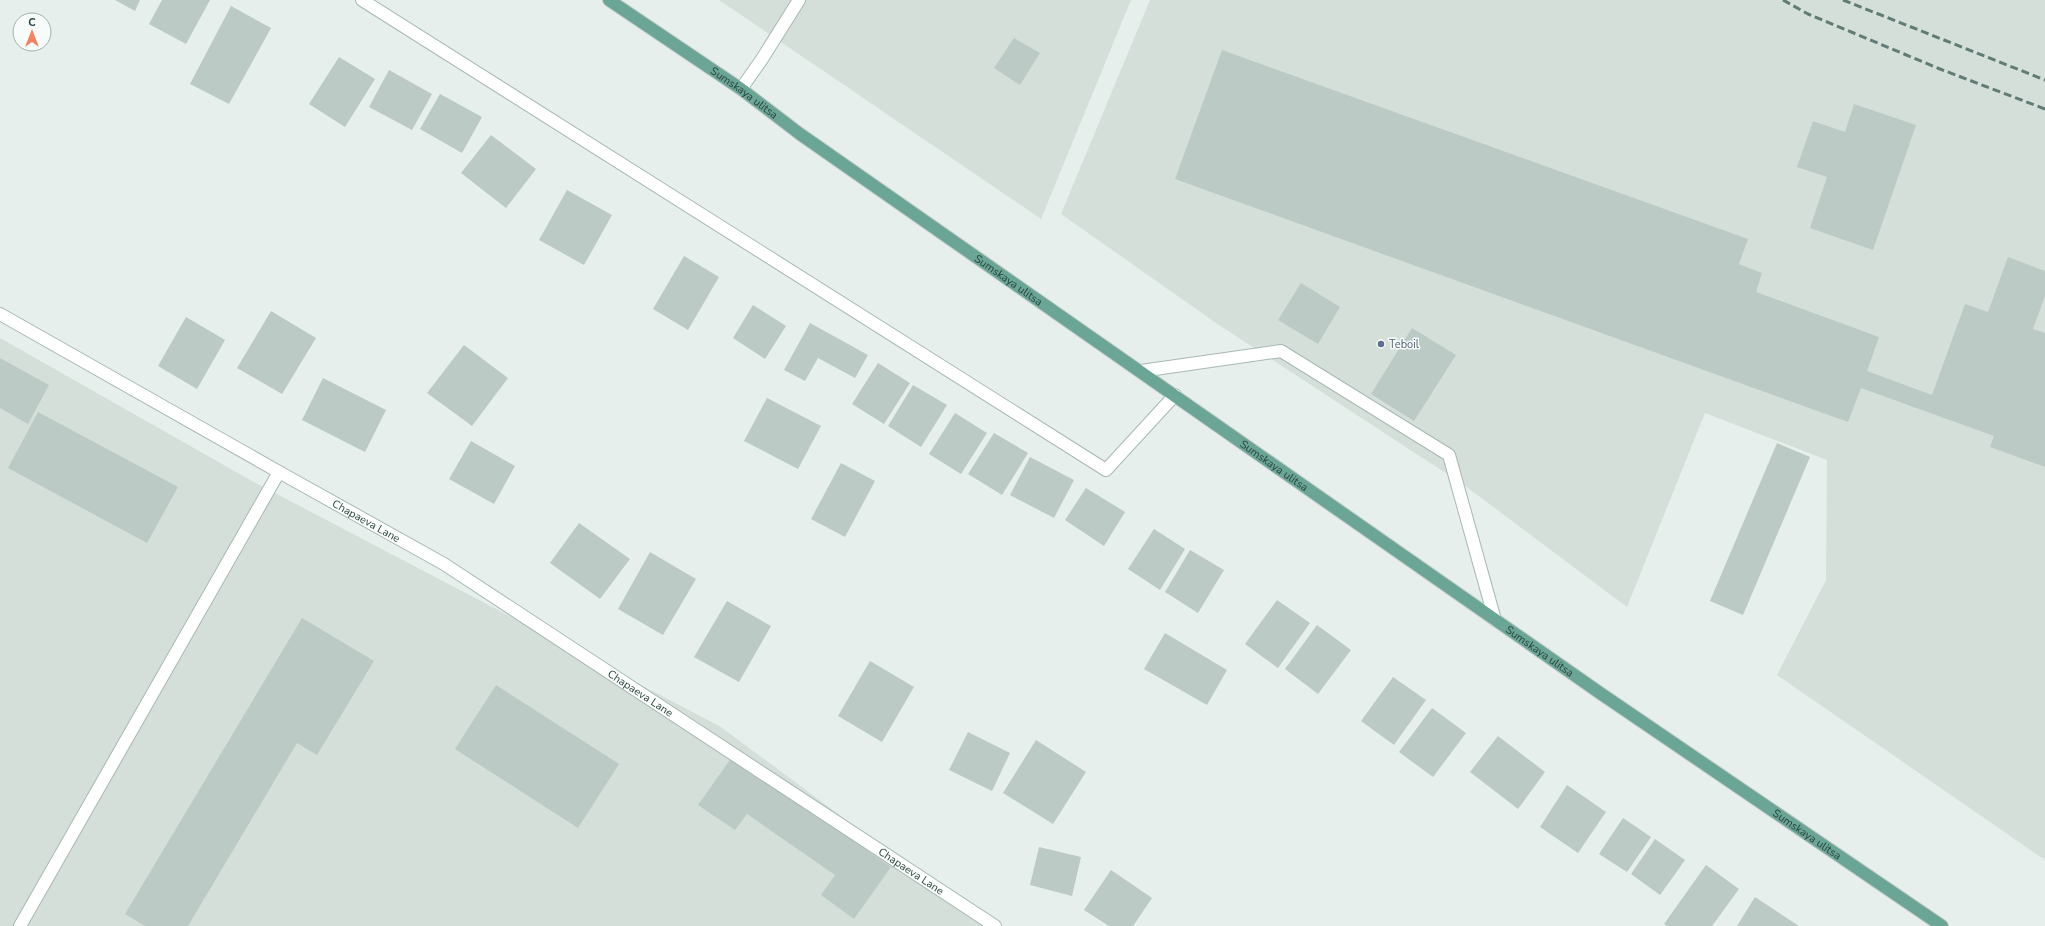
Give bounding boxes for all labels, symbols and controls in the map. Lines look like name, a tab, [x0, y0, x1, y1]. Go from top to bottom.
north arrow	[12, 12, 52, 52]
text: С	[28, 15, 36, 30]
street label: Sumskaya ulitsa	[707, 63, 781, 123]
street label: Sumskaya ulitsa	[971, 251, 1046, 309]
place label: Teboil	[1389, 337, 1420, 352]
marker: Teboil	[1376, 339, 1386, 349]
street label: Sumskaya ulitsa	[1237, 437, 1311, 495]
street label: Chapaeva Lane	[329, 496, 403, 546]
street label: Sumskaya ulitsa	[1502, 622, 1577, 681]
street label: Chapaeva Lane	[604, 666, 676, 721]
street label: Sumskaya ulitsa	[1770, 806, 1844, 863]
street label: Chapaeva Lane	[875, 844, 947, 899]

